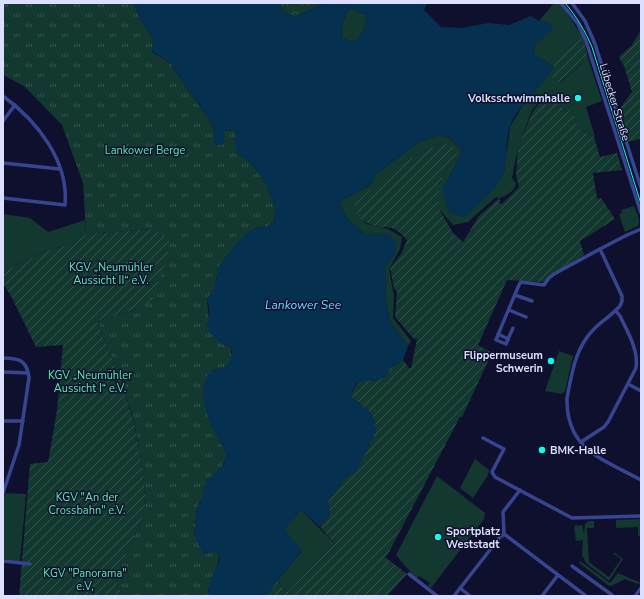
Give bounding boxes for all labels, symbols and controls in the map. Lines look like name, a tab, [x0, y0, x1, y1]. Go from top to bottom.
street label: Lübecker Straße	[596, 62, 633, 143]
place label: Volksschwimmhalle	[467, 91, 570, 106]
marker: Volksschwimmhalle	[573, 93, 583, 103]
park label: Lankower Berge	[105, 143, 185, 158]
park label: KGV „Neumühler Aussicht II“ e.V.	[69, 260, 153, 288]
water label: Lankower See	[265, 297, 342, 313]
place label: Flippermuseum Schwerin	[464, 348, 543, 376]
marker: Flippermuseum Schwerin	[546, 356, 556, 366]
park label: KGV „Neumühler Aussicht I“ e.V.	[48, 368, 132, 396]
place label: BMK-Halle	[550, 443, 606, 458]
marker: BMK-Halle	[537, 445, 547, 455]
park label: KGV "An der Crossbahn" e.V.	[48, 490, 126, 518]
place label: Sportplatz Weststadt	[446, 524, 500, 552]
marker: Sportplatz Weststadt	[433, 532, 443, 542]
park label: KGV "Panorama" e.V,	[43, 566, 127, 594]

